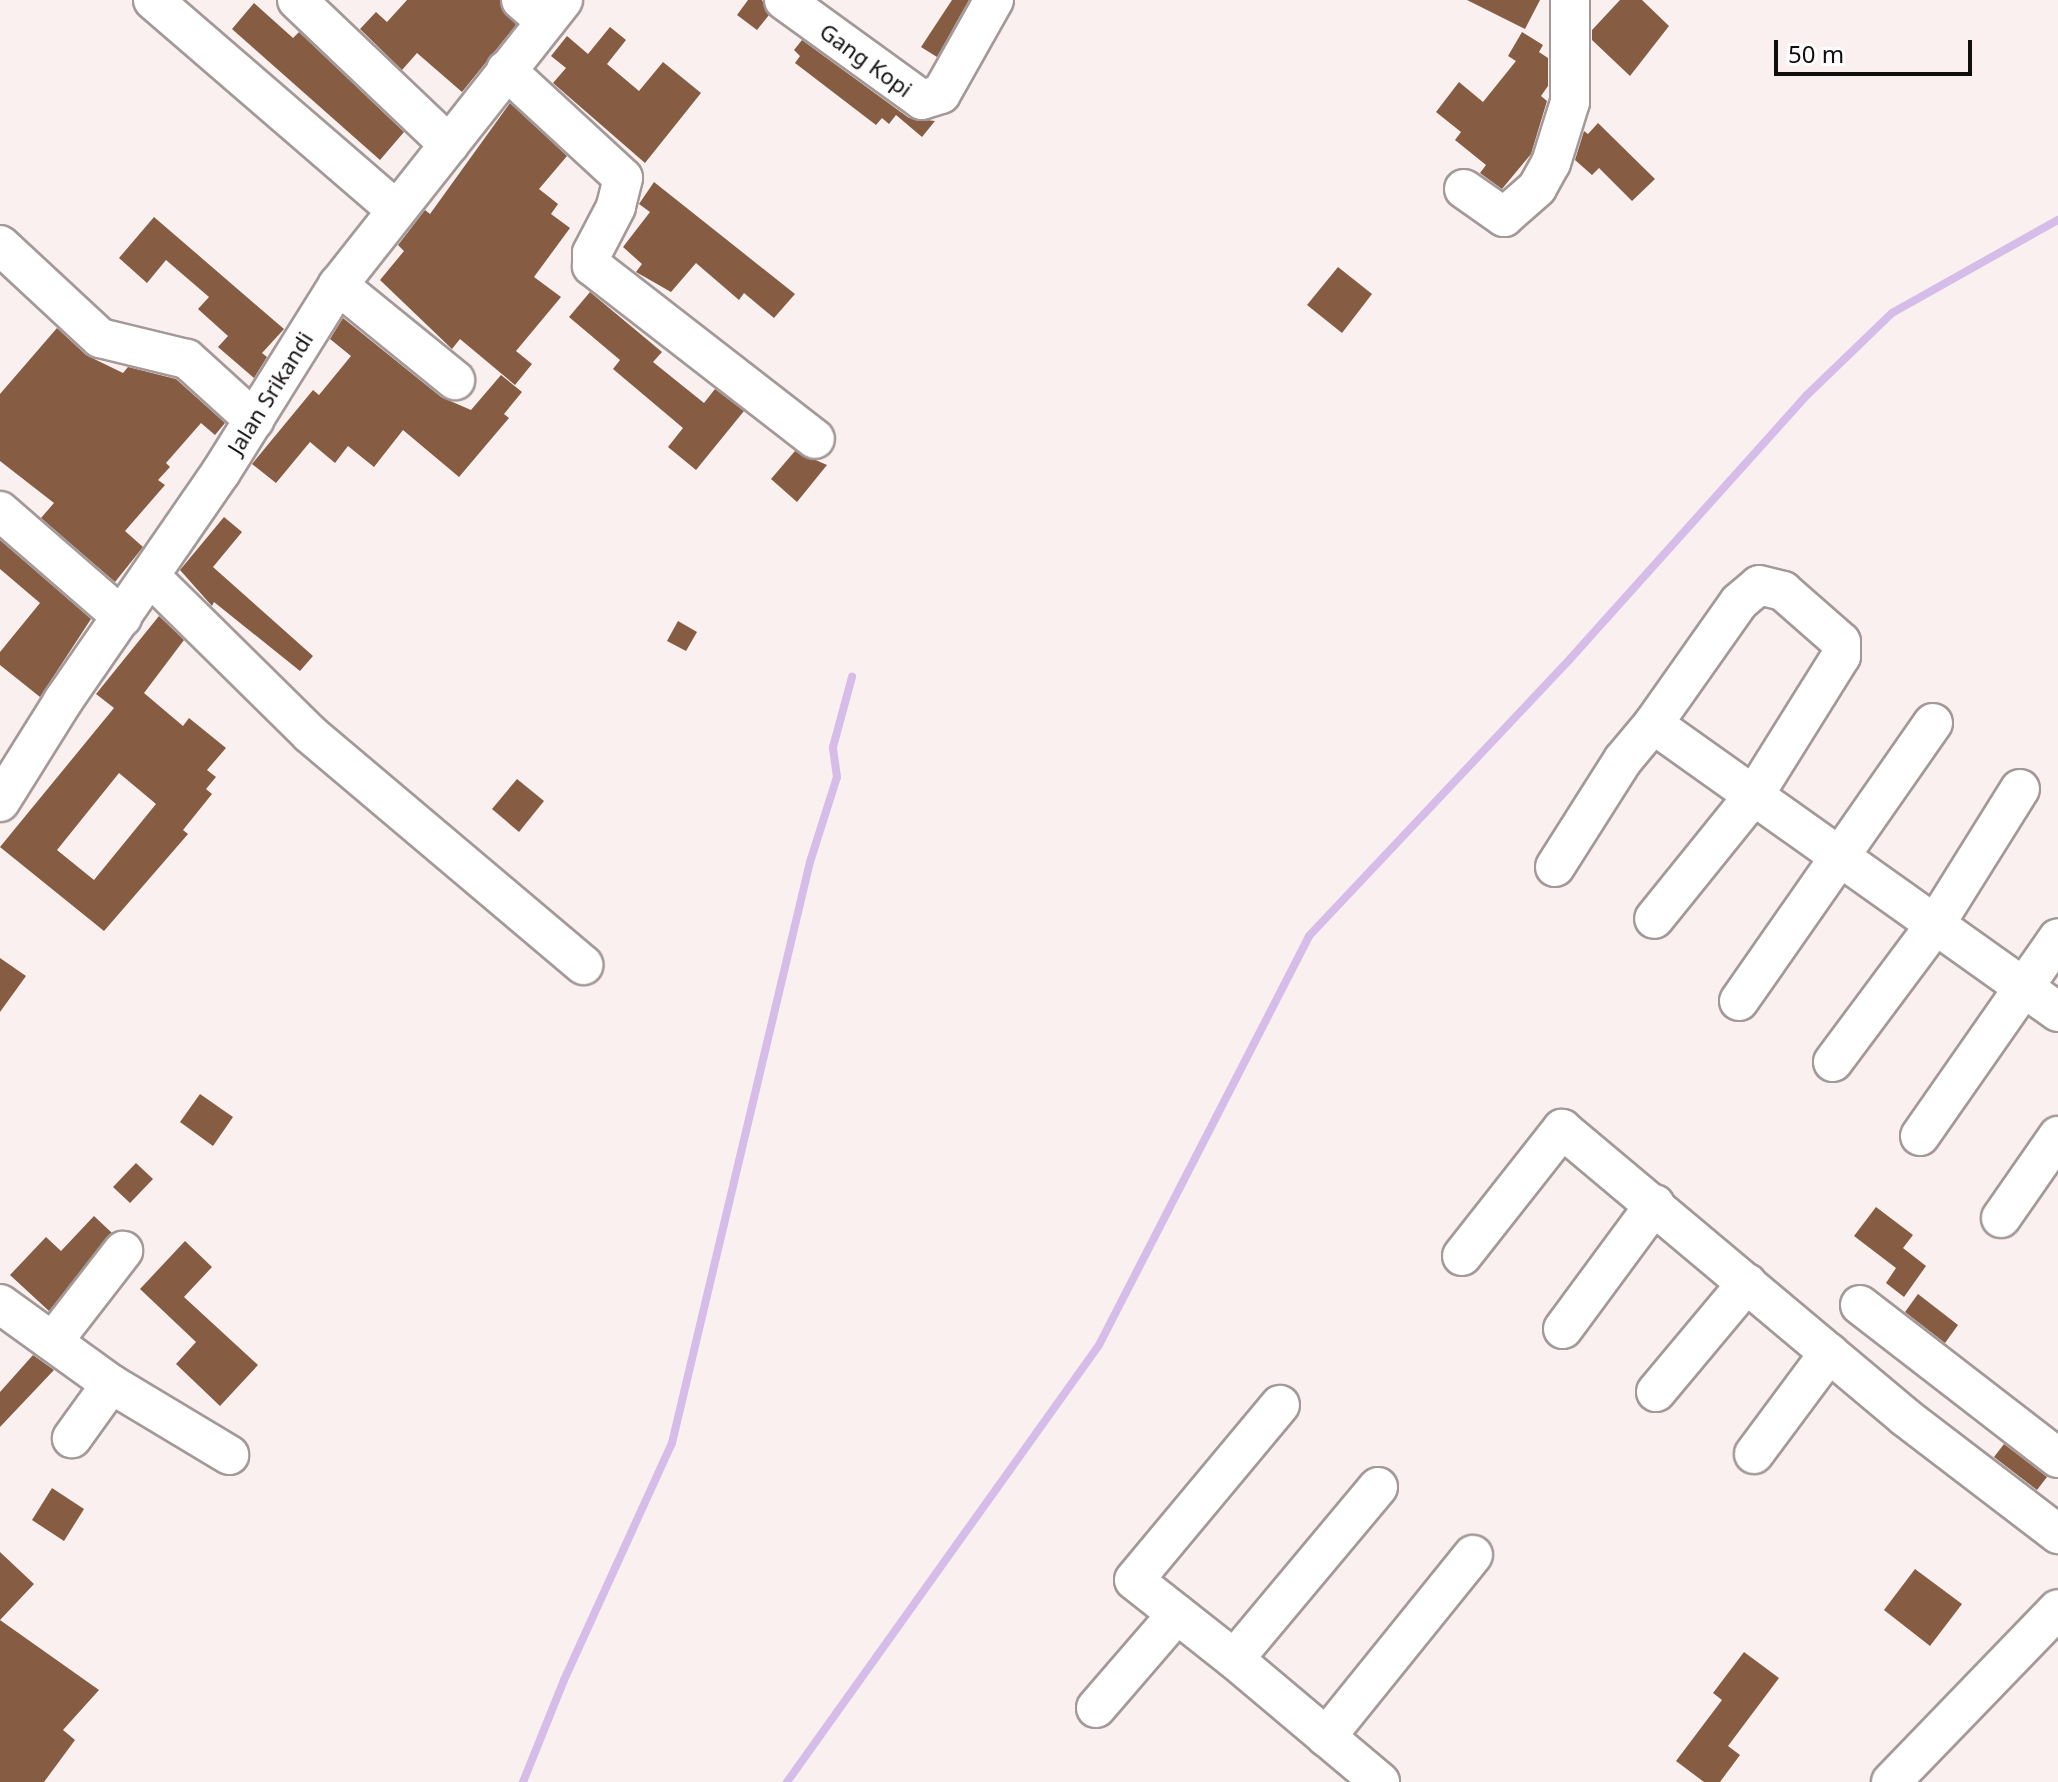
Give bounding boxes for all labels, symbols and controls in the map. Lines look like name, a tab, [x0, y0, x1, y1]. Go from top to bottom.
street label: Gang Kopi	[815, 18, 917, 102]
scale bar	[1778, 24, 1976, 74]
text: 50 m	[1788, 37, 1844, 70]
street label: Jalan Srikandi	[222, 327, 318, 459]

